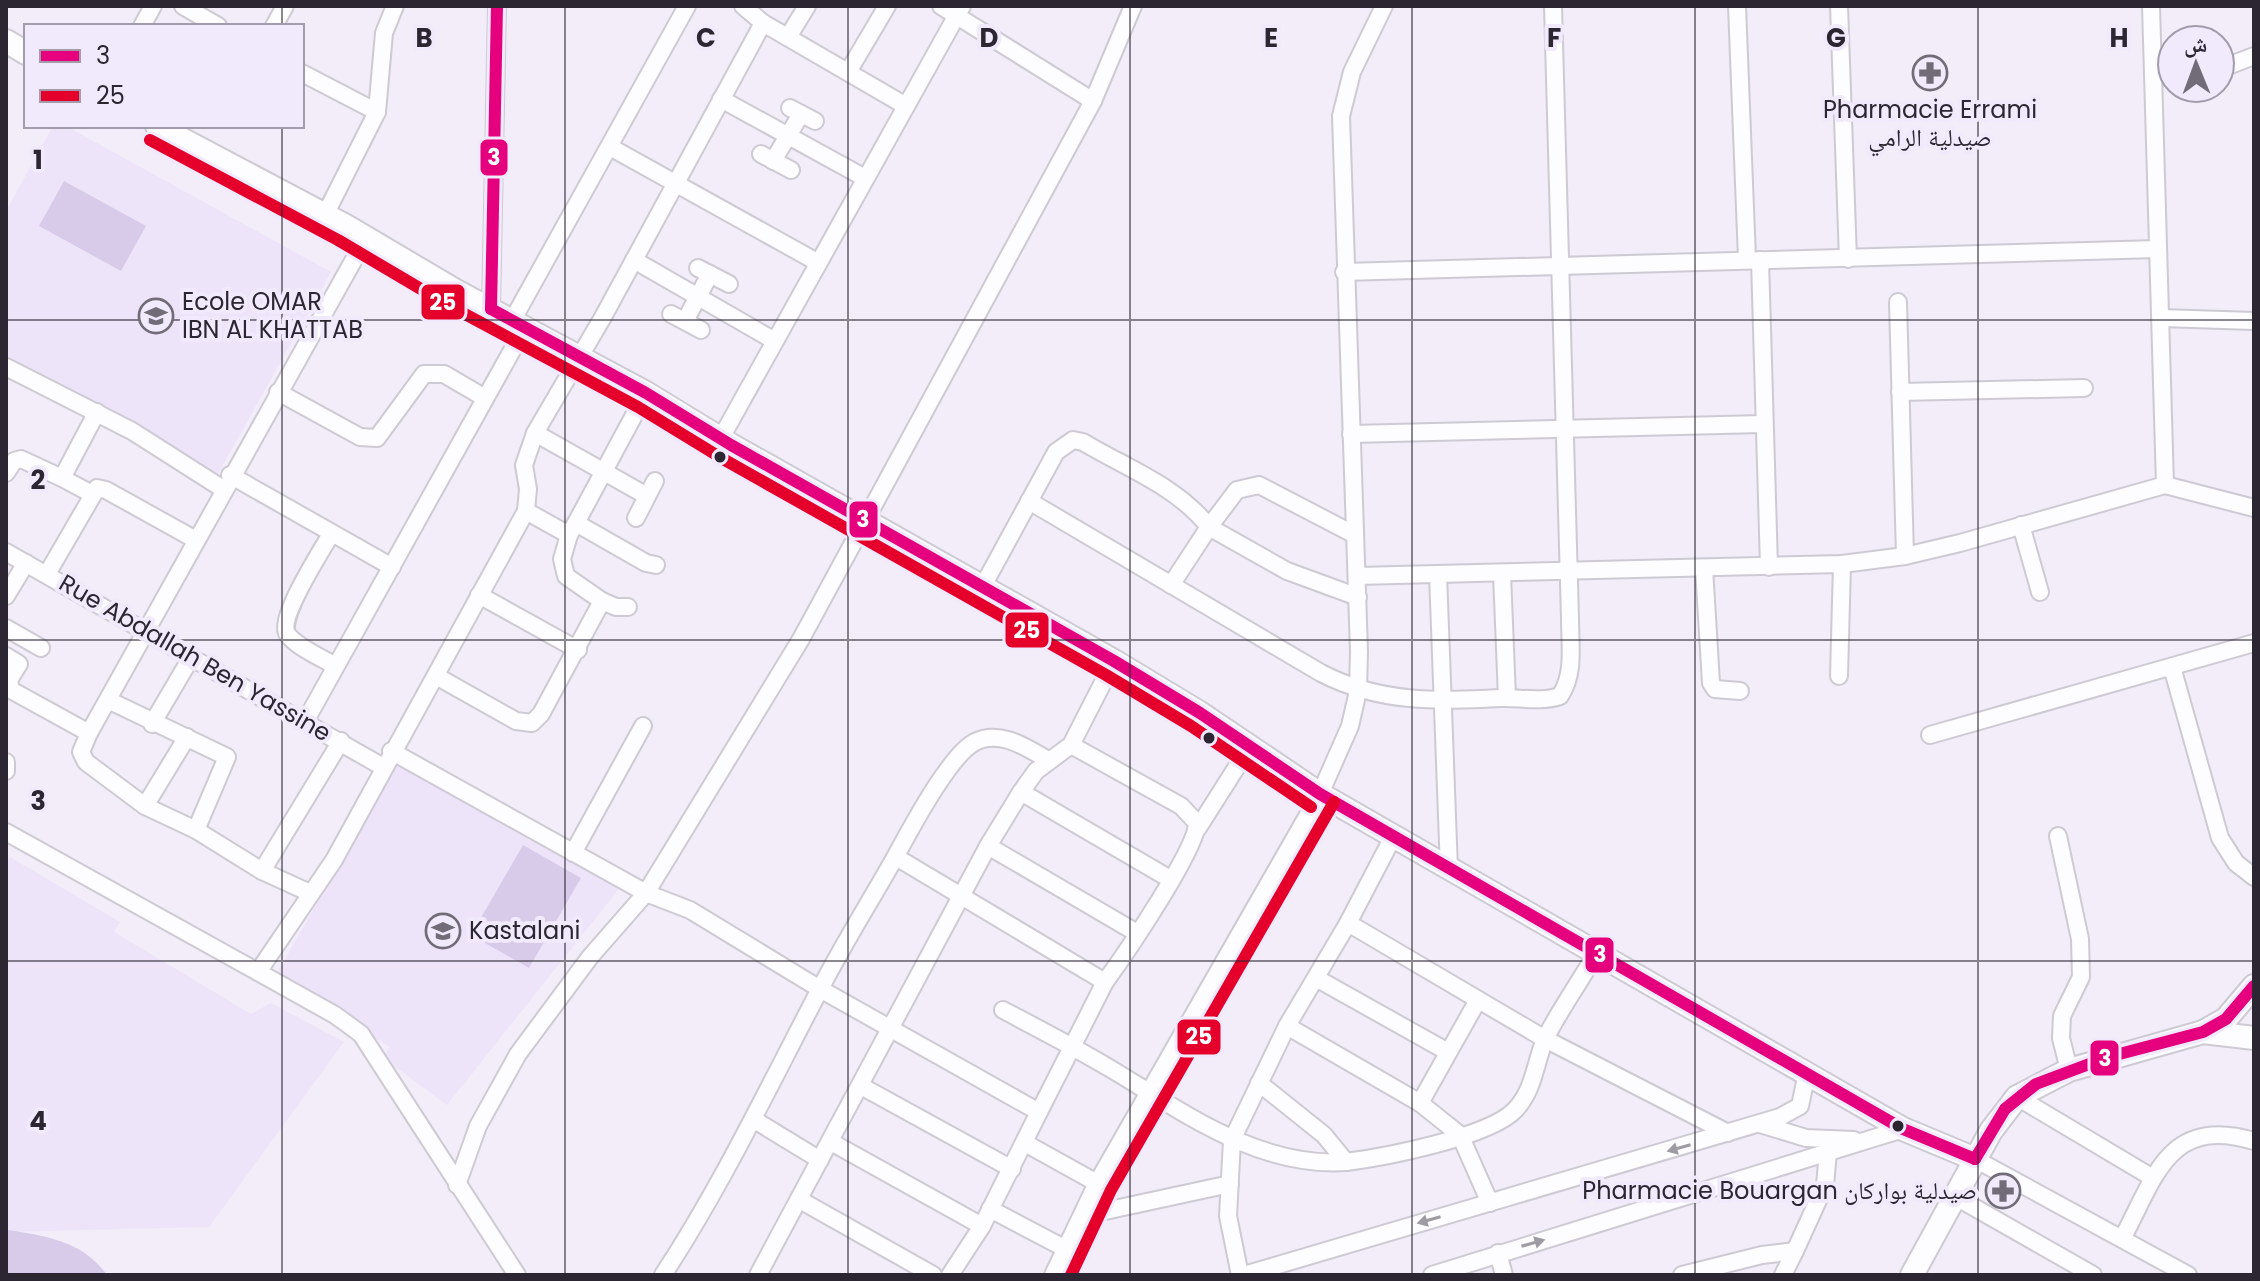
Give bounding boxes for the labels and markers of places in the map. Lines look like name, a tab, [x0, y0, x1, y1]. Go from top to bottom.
pharmacy icon: Pharmacie Errami صيدلية الرامي	[1911, 54, 1949, 92]
place label: Pharmacie Errami صيدلية الرامي	[1823, 93, 2037, 157]
place label: Ecole OMAR IBN AL KHATTAB	[182, 285, 363, 346]
school or university icon: Ecole OMAR IBN AL KHATTAB	[137, 297, 175, 335]
unlabelled marker	[712, 449, 728, 465]
unlabelled marker	[1201, 730, 1217, 746]
school or university icon: Kastalani	[424, 912, 462, 950]
place label: Kastalani	[469, 914, 580, 947]
unlabelled marker	[1890, 1118, 1906, 1134]
pharmacy icon: Pharmacie Bouargan صيدلية بواركان	[1984, 1172, 2022, 1210]
place label: Pharmacie Bouargan صيدلية بواركان	[1582, 1174, 1977, 1207]

